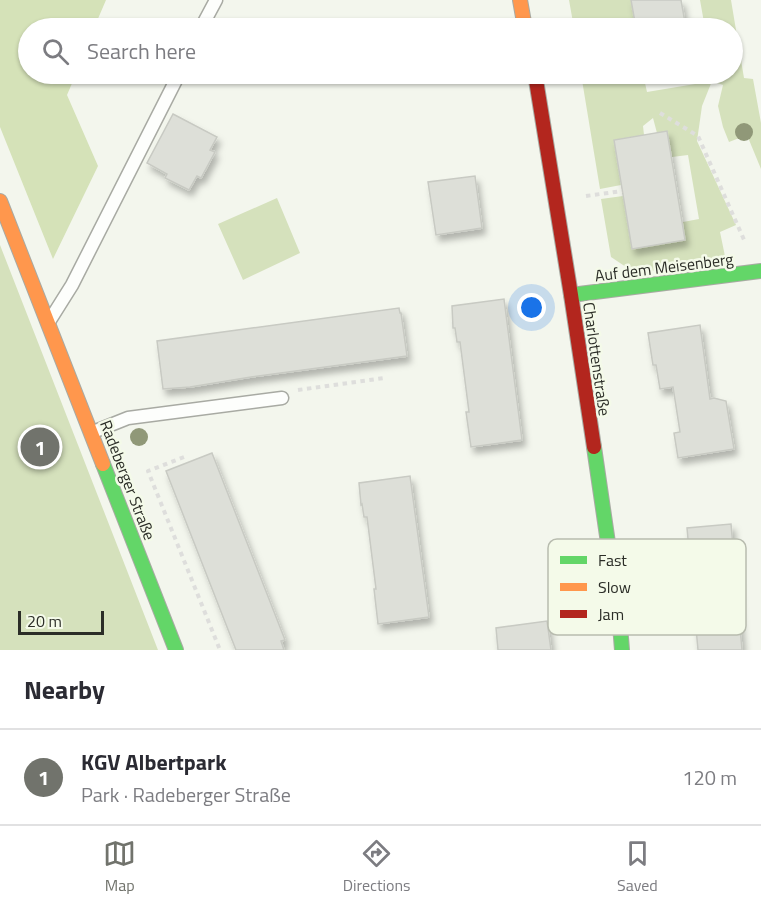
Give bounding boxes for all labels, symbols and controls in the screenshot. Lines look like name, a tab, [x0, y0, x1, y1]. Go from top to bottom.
search box	[18, 18, 743, 84]
text: Search here	[87, 34, 196, 68]
icon: search	[39, 35, 72, 68]
street label: Auf dem Meisenberg	[593, 247, 735, 287]
your location	[517, 293, 546, 322]
street label: Charlottenstraße	[577, 301, 617, 417]
street label: Radeberger Straße	[94, 417, 162, 543]
pin: 1	[20, 424, 60, 470]
legend	[548, 539, 746, 635]
text: Fast	[598, 548, 627, 572]
text: Slow	[598, 575, 631, 599]
text: Jam	[598, 602, 624, 626]
scale bar	[18, 608, 104, 636]
text: 20 m	[27, 609, 62, 633]
text: Nearby	[24, 670, 105, 709]
text: KGV Albertpark	[81, 745, 227, 779]
text: 1	[38, 762, 49, 793]
text: 120 m	[682, 762, 737, 793]
text: Park · Radeberger Straße	[81, 779, 291, 810]
tab: Map	[103, 837, 136, 897]
tab: Directions	[343, 837, 411, 897]
tab: Saved	[617, 837, 658, 897]

